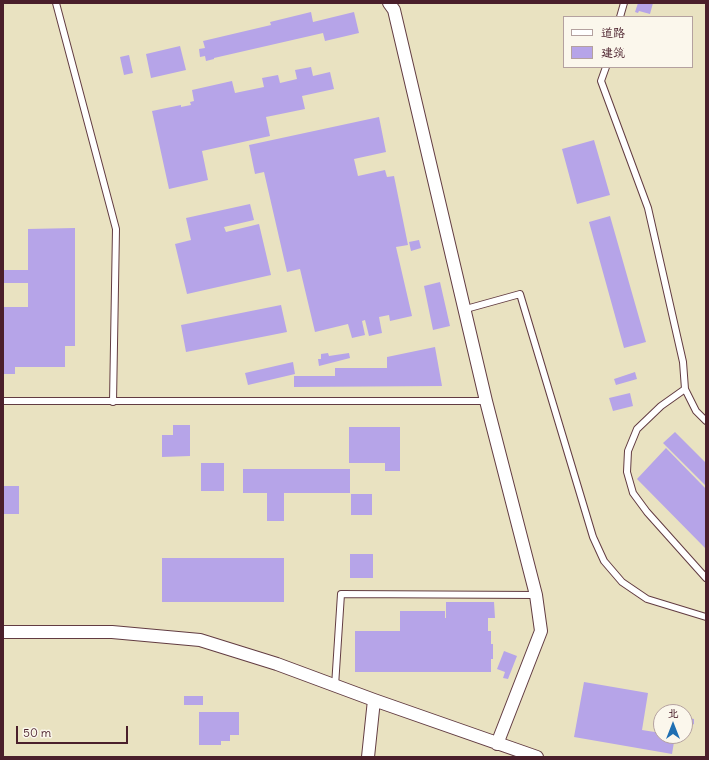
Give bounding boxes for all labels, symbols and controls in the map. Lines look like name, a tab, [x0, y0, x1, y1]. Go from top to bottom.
legend	[563, 16, 693, 68]
text: 道路	[601, 25, 625, 40]
text: 建筑	[601, 45, 625, 60]
north arrow	[653, 704, 693, 744]
text: 北	[668, 706, 679, 720]
scale bar	[18, 718, 130, 744]
text: 50 m	[23, 725, 51, 740]

